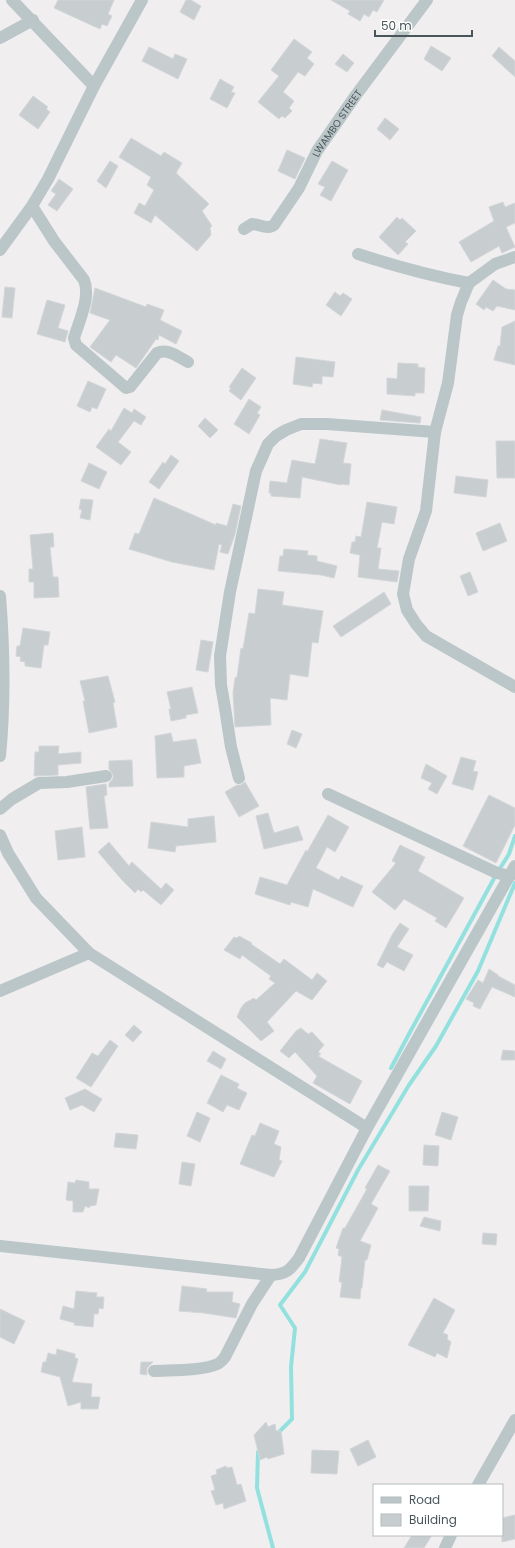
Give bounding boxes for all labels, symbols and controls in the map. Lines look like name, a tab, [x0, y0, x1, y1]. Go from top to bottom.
scale bar	[375, 12, 472, 38]
text: 50 m	[381, 17, 412, 34]
street label: LWAMBO STREET	[308, 86, 366, 159]
legend	[373, 1484, 503, 1536]
text: Road	[409, 1491, 440, 1508]
text: Building	[409, 1511, 457, 1528]

